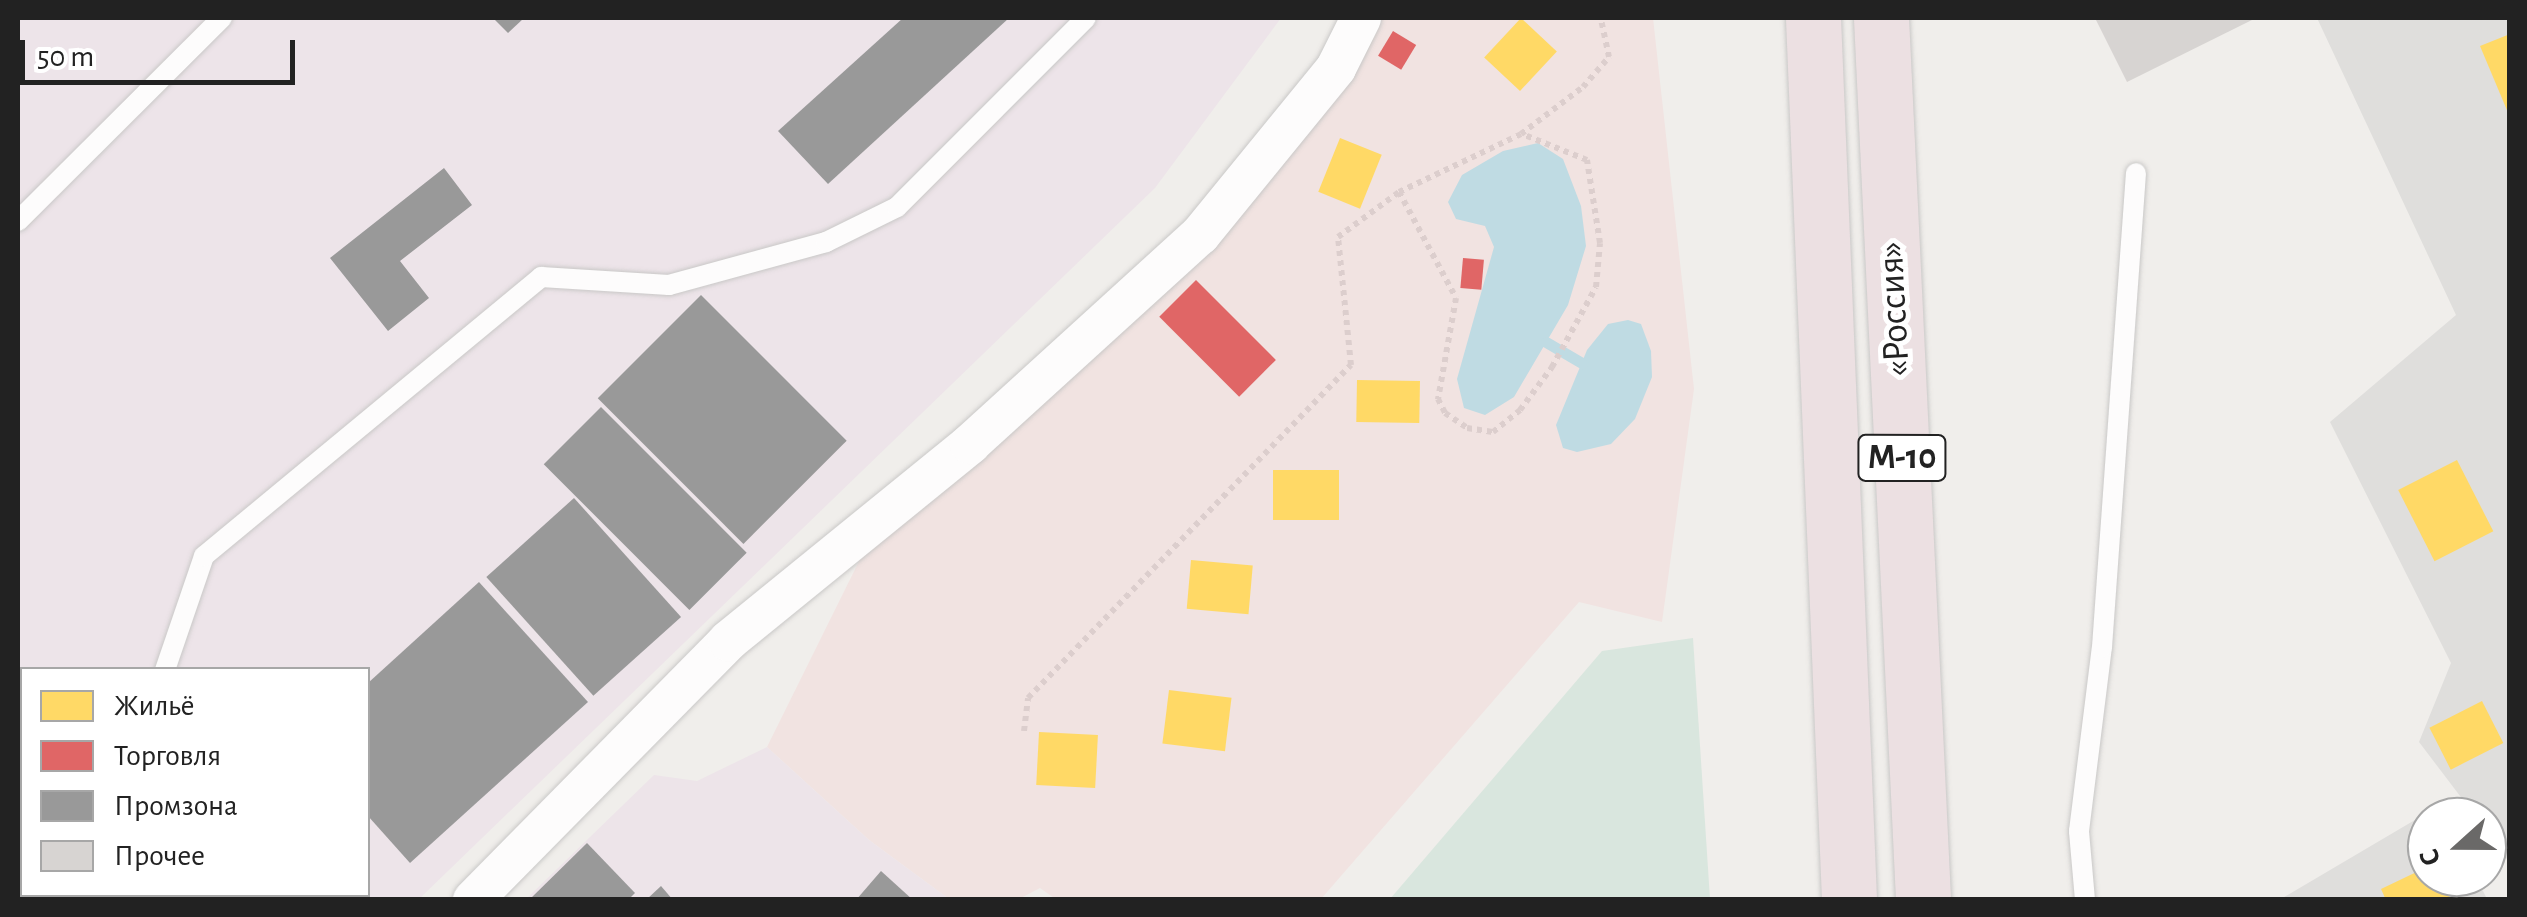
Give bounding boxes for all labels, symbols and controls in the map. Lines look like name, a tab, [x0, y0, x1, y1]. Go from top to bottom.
scale bar	[25, 20, 300, 82]
text: 50 m	[37, 42, 94, 72]
street label: «Россия»	[1869, 240, 1921, 378]
road number: М-10	[1857, 428, 1947, 488]
legend	[20, 667, 370, 897]
text: Жильё	[114, 691, 195, 721]
text: Торговля	[114, 741, 221, 771]
text: Промзона	[114, 791, 238, 821]
north arrow	[2407, 797, 2507, 897]
text: Прочее	[114, 841, 205, 871]
text: С	[2415, 845, 2447, 869]

